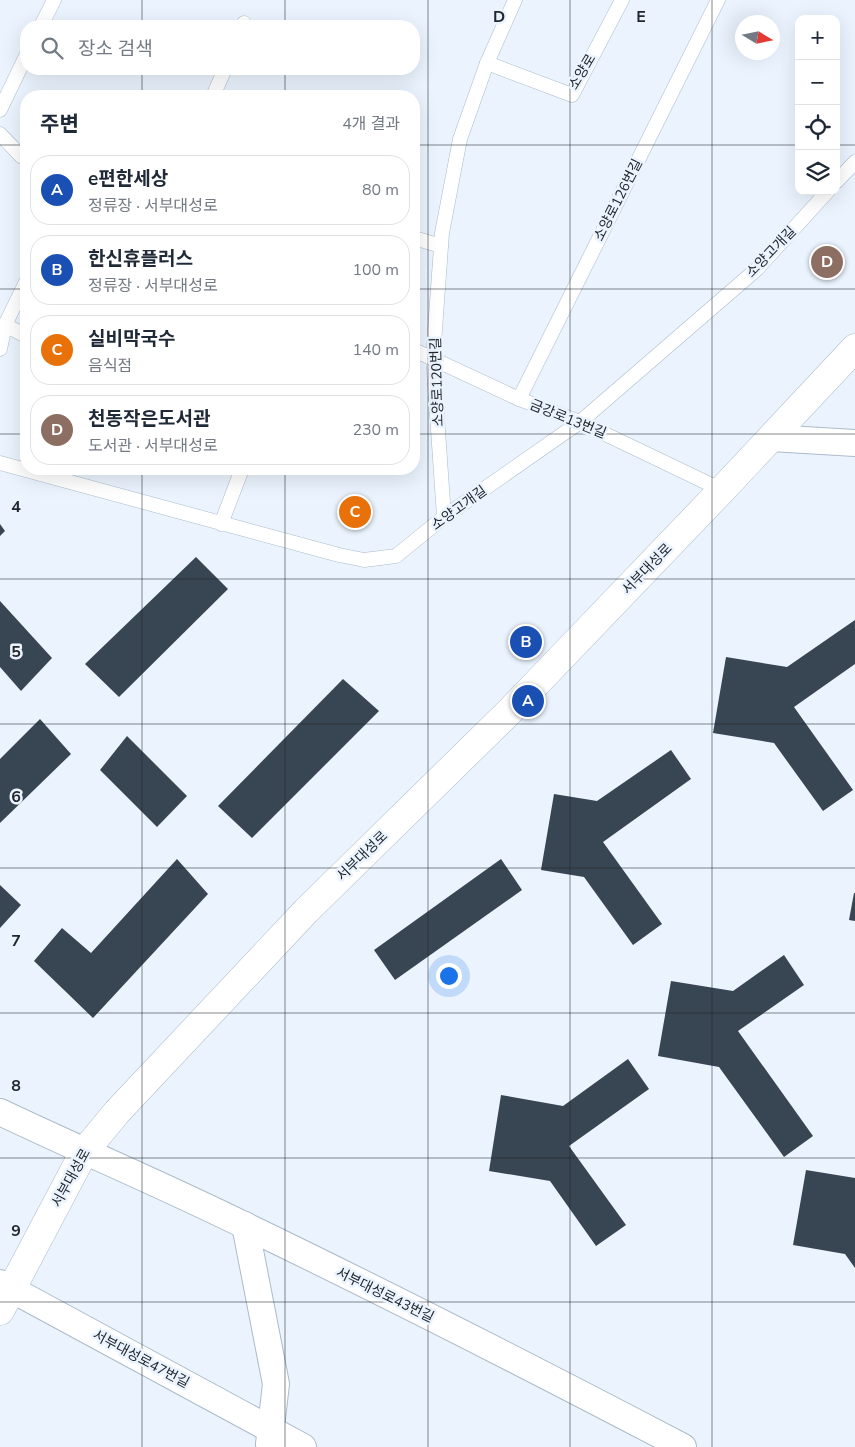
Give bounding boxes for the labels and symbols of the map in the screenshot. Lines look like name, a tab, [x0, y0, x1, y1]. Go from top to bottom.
text: D	[493, 6, 505, 28]
text: E	[636, 6, 646, 28]
north arrow	[735, 15, 780, 60]
street label: 소양로	[564, 50, 600, 93]
street label: 소양로126번길	[589, 156, 647, 244]
street label: 소양고개길	[742, 222, 800, 282]
pin: D	[811, 243, 843, 281]
street label: 소양로120번길	[426, 337, 448, 427]
street label: 금강로13번길	[527, 395, 609, 443]
street label: 소양고개길	[427, 481, 491, 535]
pin: C	[339, 493, 371, 531]
text: 4	[11, 496, 21, 518]
street label: 서부대성로	[618, 539, 676, 599]
pin: B	[510, 623, 542, 661]
text: 5	[11, 641, 21, 663]
pin: A	[512, 682, 544, 720]
text: 6	[11, 786, 21, 808]
street label: 서부대성로	[332, 827, 392, 885]
text: 7	[11, 930, 21, 952]
your location	[436, 963, 462, 989]
text: 8	[11, 1075, 21, 1097]
street label: 서부대성로	[47, 1145, 95, 1211]
text: 9	[11, 1220, 21, 1242]
street label: 서부대성로43번길	[333, 1263, 437, 1327]
street label: 서부대성로47번길	[89, 1326, 193, 1392]

